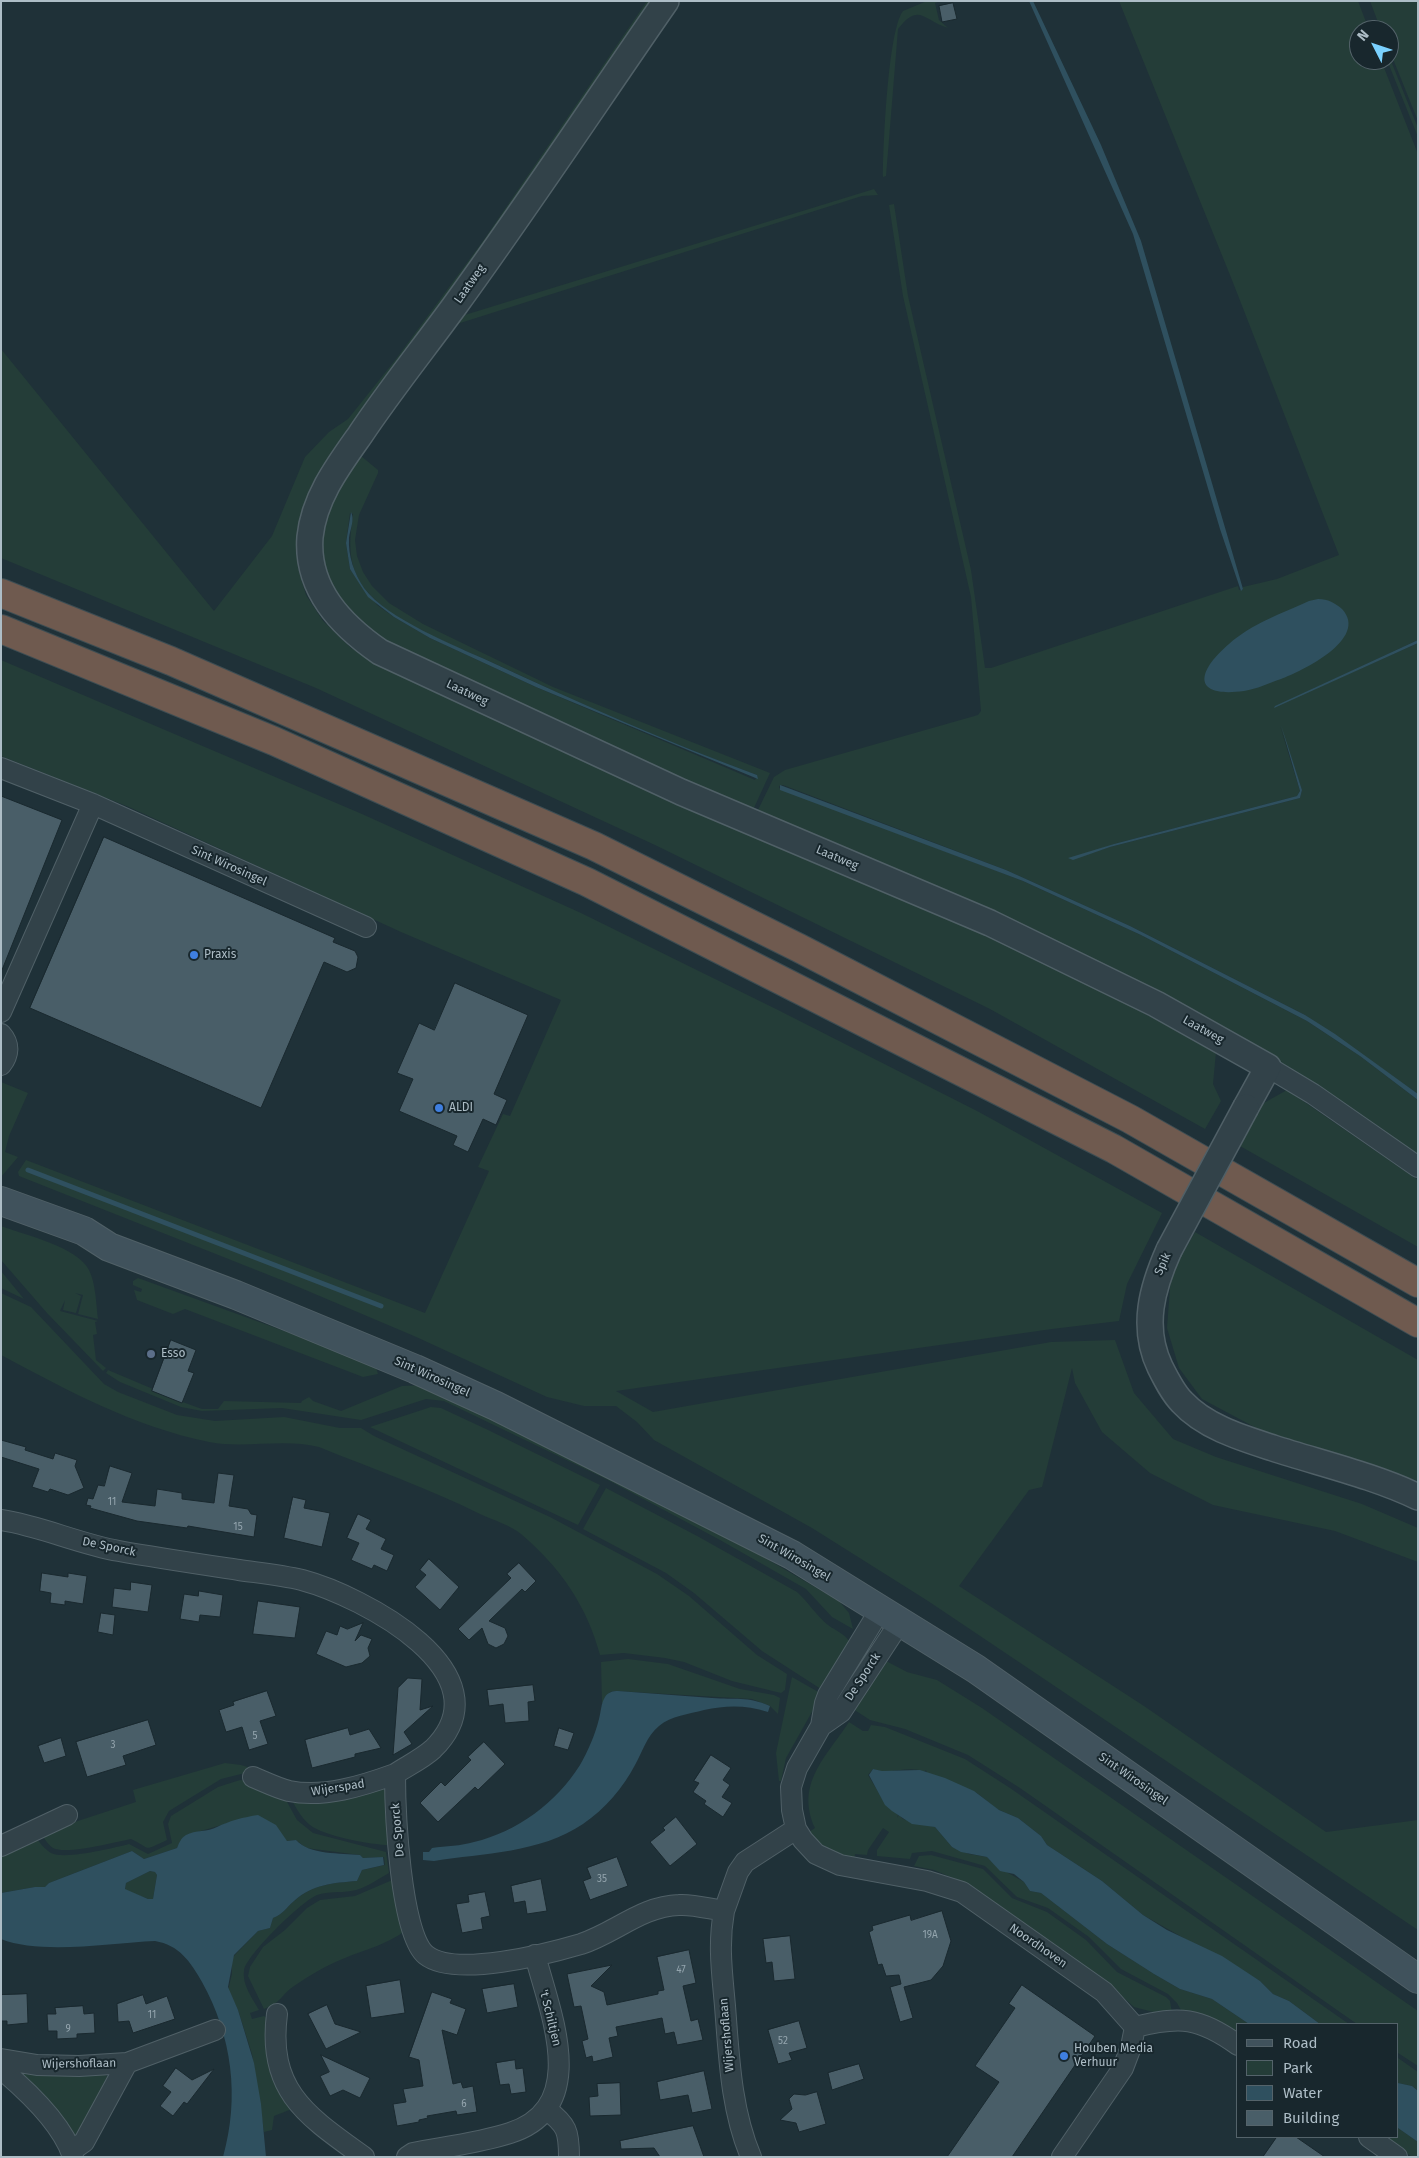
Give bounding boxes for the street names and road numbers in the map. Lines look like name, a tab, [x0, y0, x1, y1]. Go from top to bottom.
street label: Laatweg	[451, 262, 489, 306]
street label: Laatweg	[444, 677, 490, 709]
street label: Sint Wirosingel	[189, 843, 269, 889]
street label: Laatweg	[814, 843, 860, 873]
street label: Laatweg	[1180, 1013, 1226, 1047]
street label: Spik	[1152, 1250, 1174, 1278]
street label: Sint Wirosingel	[392, 1354, 472, 1400]
street label: Sint Wirosingel	[755, 1531, 833, 1585]
street label: De Sporck	[81, 1534, 137, 1560]
street label: De Sporck	[842, 1650, 884, 1704]
street label: Sint Wirosingel	[1096, 1750, 1170, 1808]
street label: Wijerspad	[310, 1777, 366, 1799]
street label: De Sporck	[388, 1802, 408, 1858]
street label: Noordhoven	[1006, 1921, 1070, 1971]
street label: 't Schiltjen	[536, 1988, 564, 2048]
street label: Wijershoflaan	[717, 1997, 737, 2073]
street label: Wijershoflaan	[42, 2056, 116, 2072]

